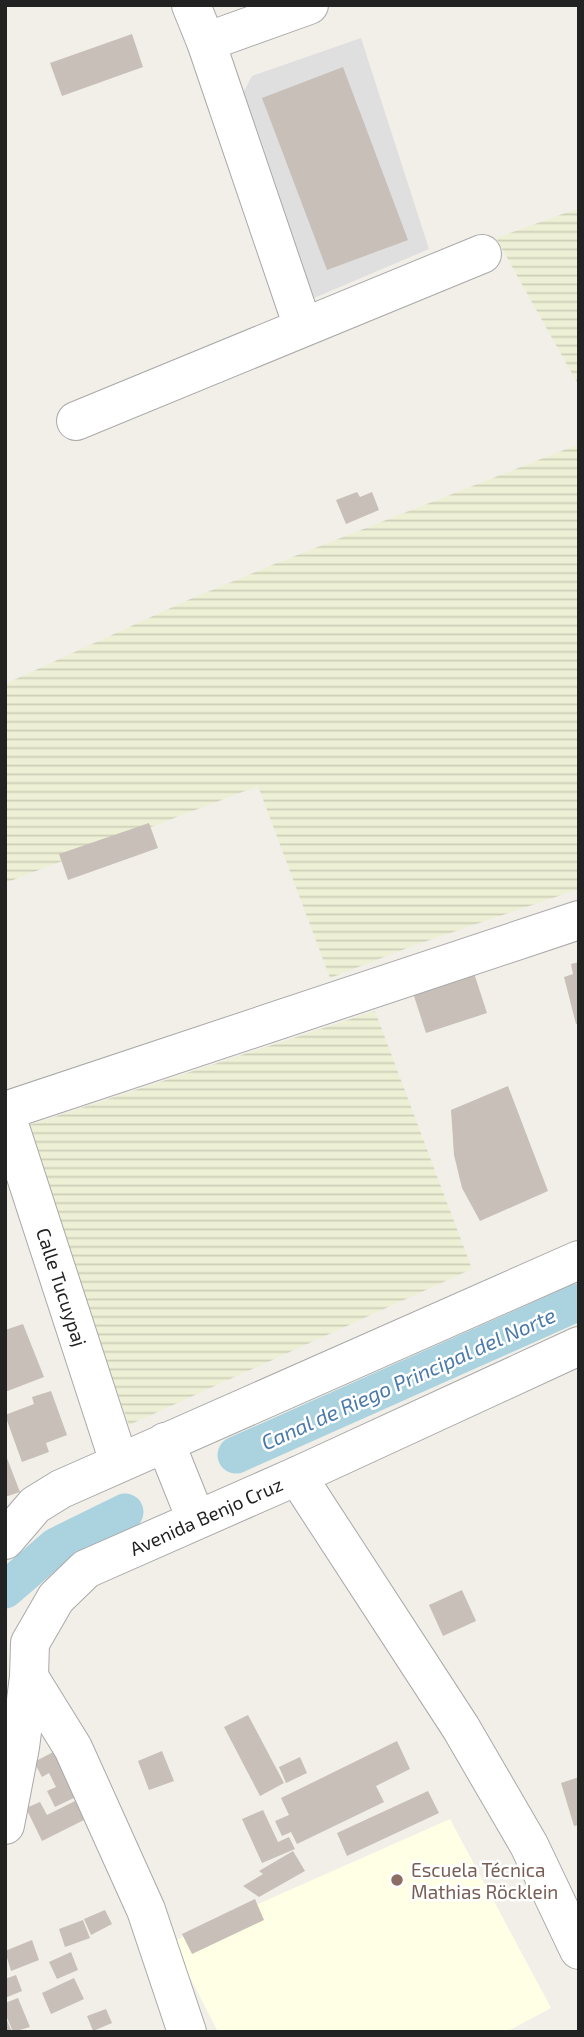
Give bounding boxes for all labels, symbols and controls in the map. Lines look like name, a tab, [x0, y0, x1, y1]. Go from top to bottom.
street label: Calle Tucuypaj	[32, 1225, 92, 1349]
water label: Canal de Riego Principal del Norte	[257, 1302, 559, 1454]
street label: Avenida Benjo Cruz	[126, 1472, 286, 1560]
place label: Escuela Técnica Mathias Röcklein	[411, 1858, 558, 1903]
marker: Escuela Técnica Mathias Röcklein	[389, 1872, 405, 1888]

